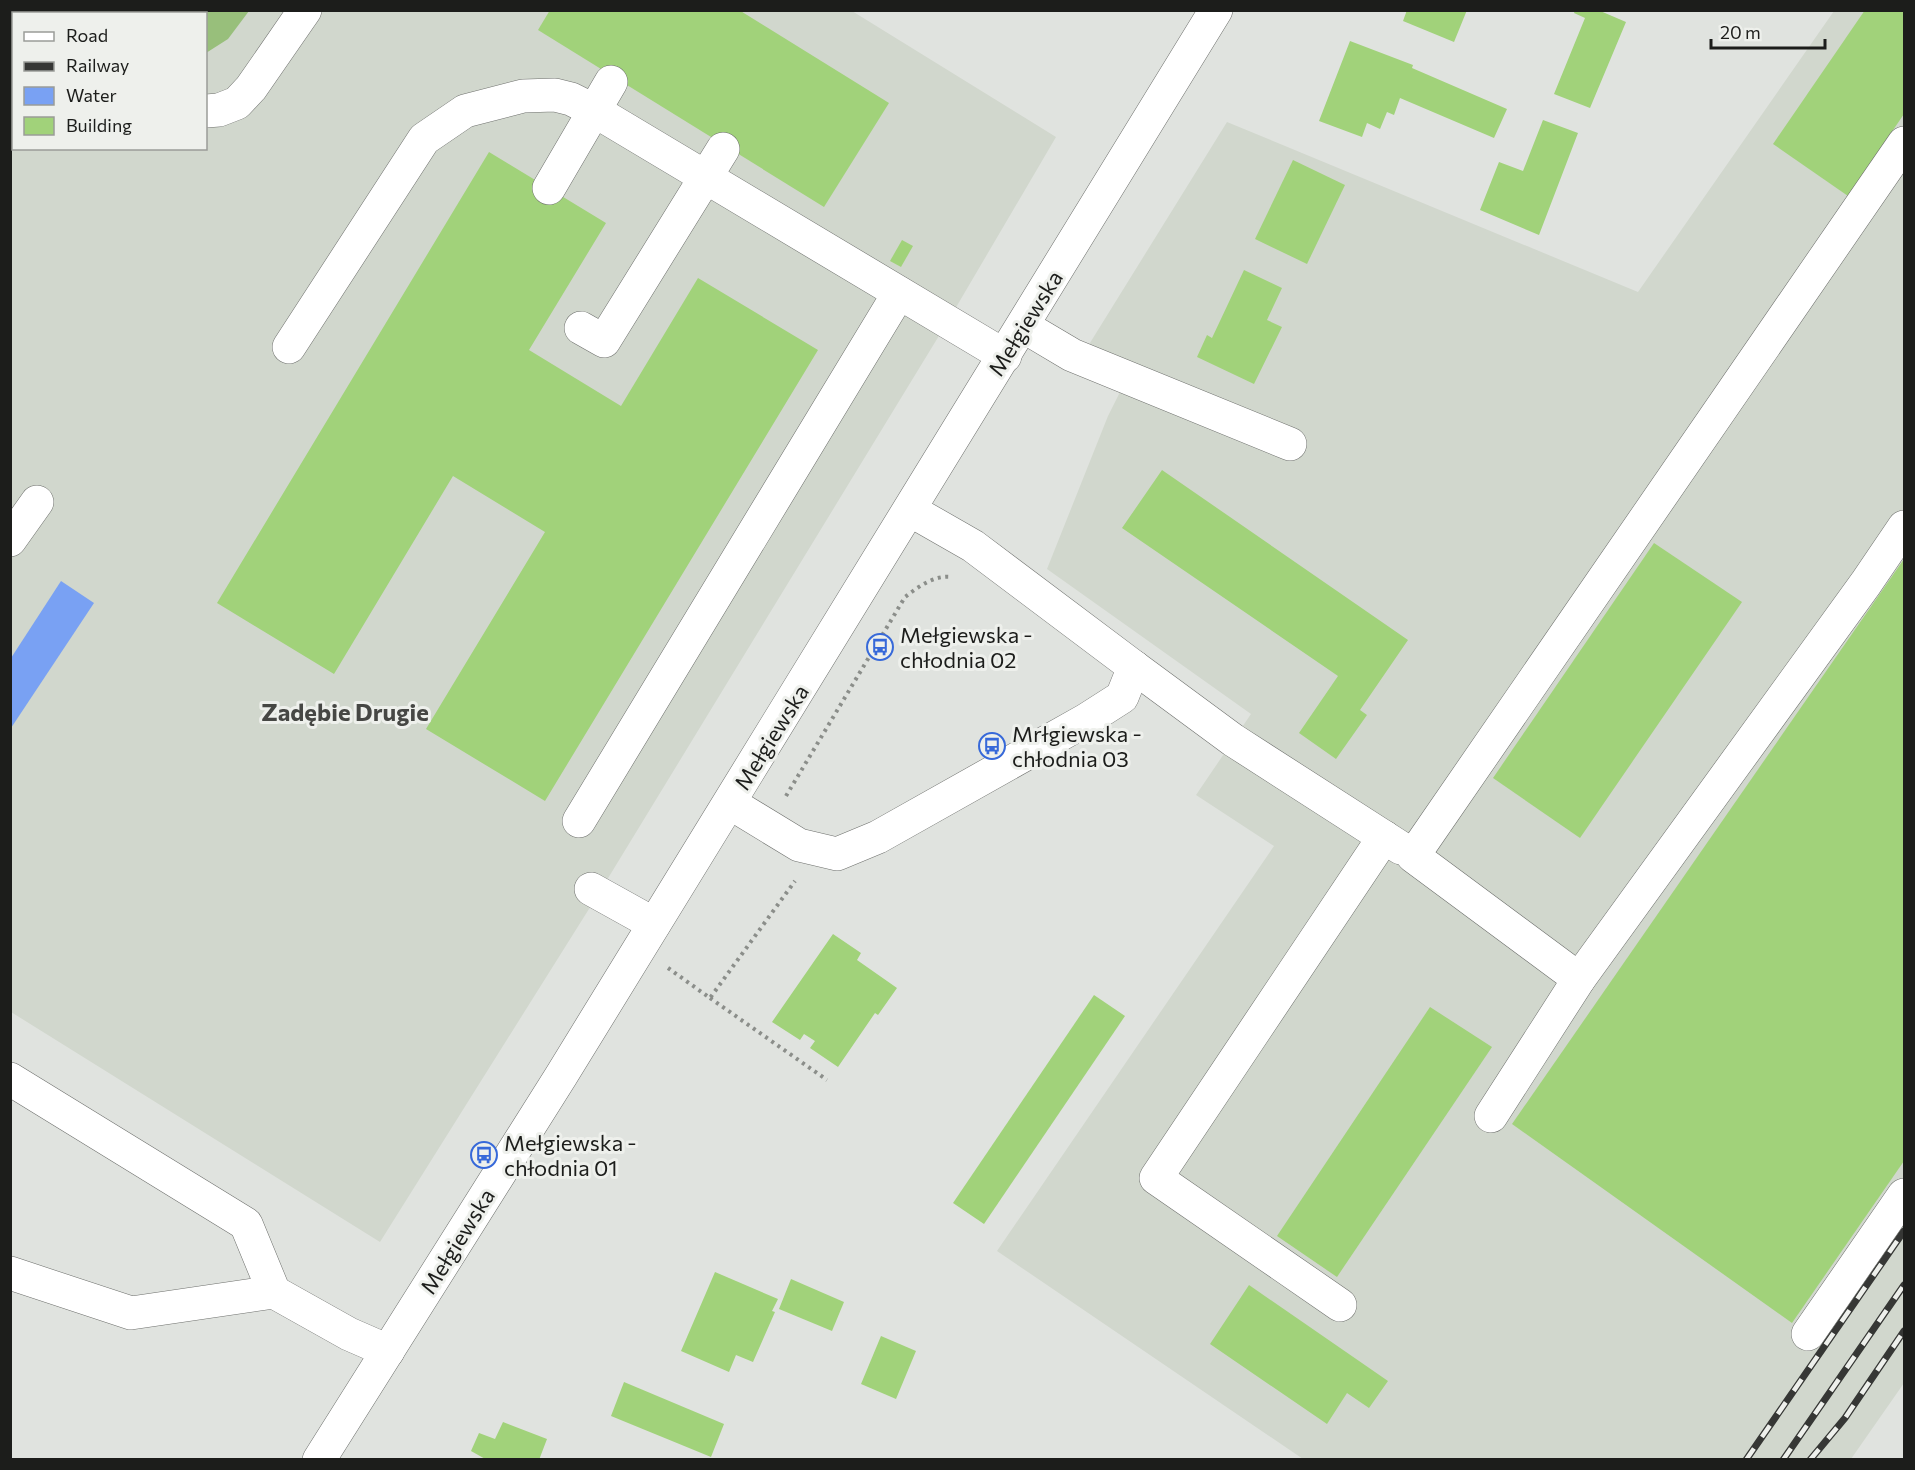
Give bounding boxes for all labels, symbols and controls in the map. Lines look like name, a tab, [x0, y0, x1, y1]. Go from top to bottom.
legend	[12, 12, 207, 150]
scale bar	[1711, 12, 1825, 50]
text: 20 m	[1720, 21, 1761, 43]
text: Road	[66, 24, 108, 46]
text: Railway	[66, 54, 129, 76]
text: Water	[66, 84, 117, 106]
text: Building	[66, 114, 132, 136]
street label: Mełgiewska	[982, 265, 1068, 381]
place label: Mełgiewska - chłodnia 02	[900, 621, 1033, 673]
bus stop icon: Mełgiewska - chłodnia 02	[865, 632, 895, 662]
street label: Mełgiewska	[728, 679, 814, 795]
district label: Zadębie Drugie	[261, 697, 429, 726]
place label: Mrłgiewska - chłodnia 03	[1012, 720, 1142, 772]
bus stop icon: Mrłgiewska - chłodnia 03	[977, 731, 1007, 761]
place label: Mełgiewska - chłodnia 01	[504, 1129, 637, 1181]
bus stop icon: Mełgiewska - chłodnia 01	[469, 1140, 499, 1170]
street label: Mełgiewska	[414, 1183, 500, 1299]

